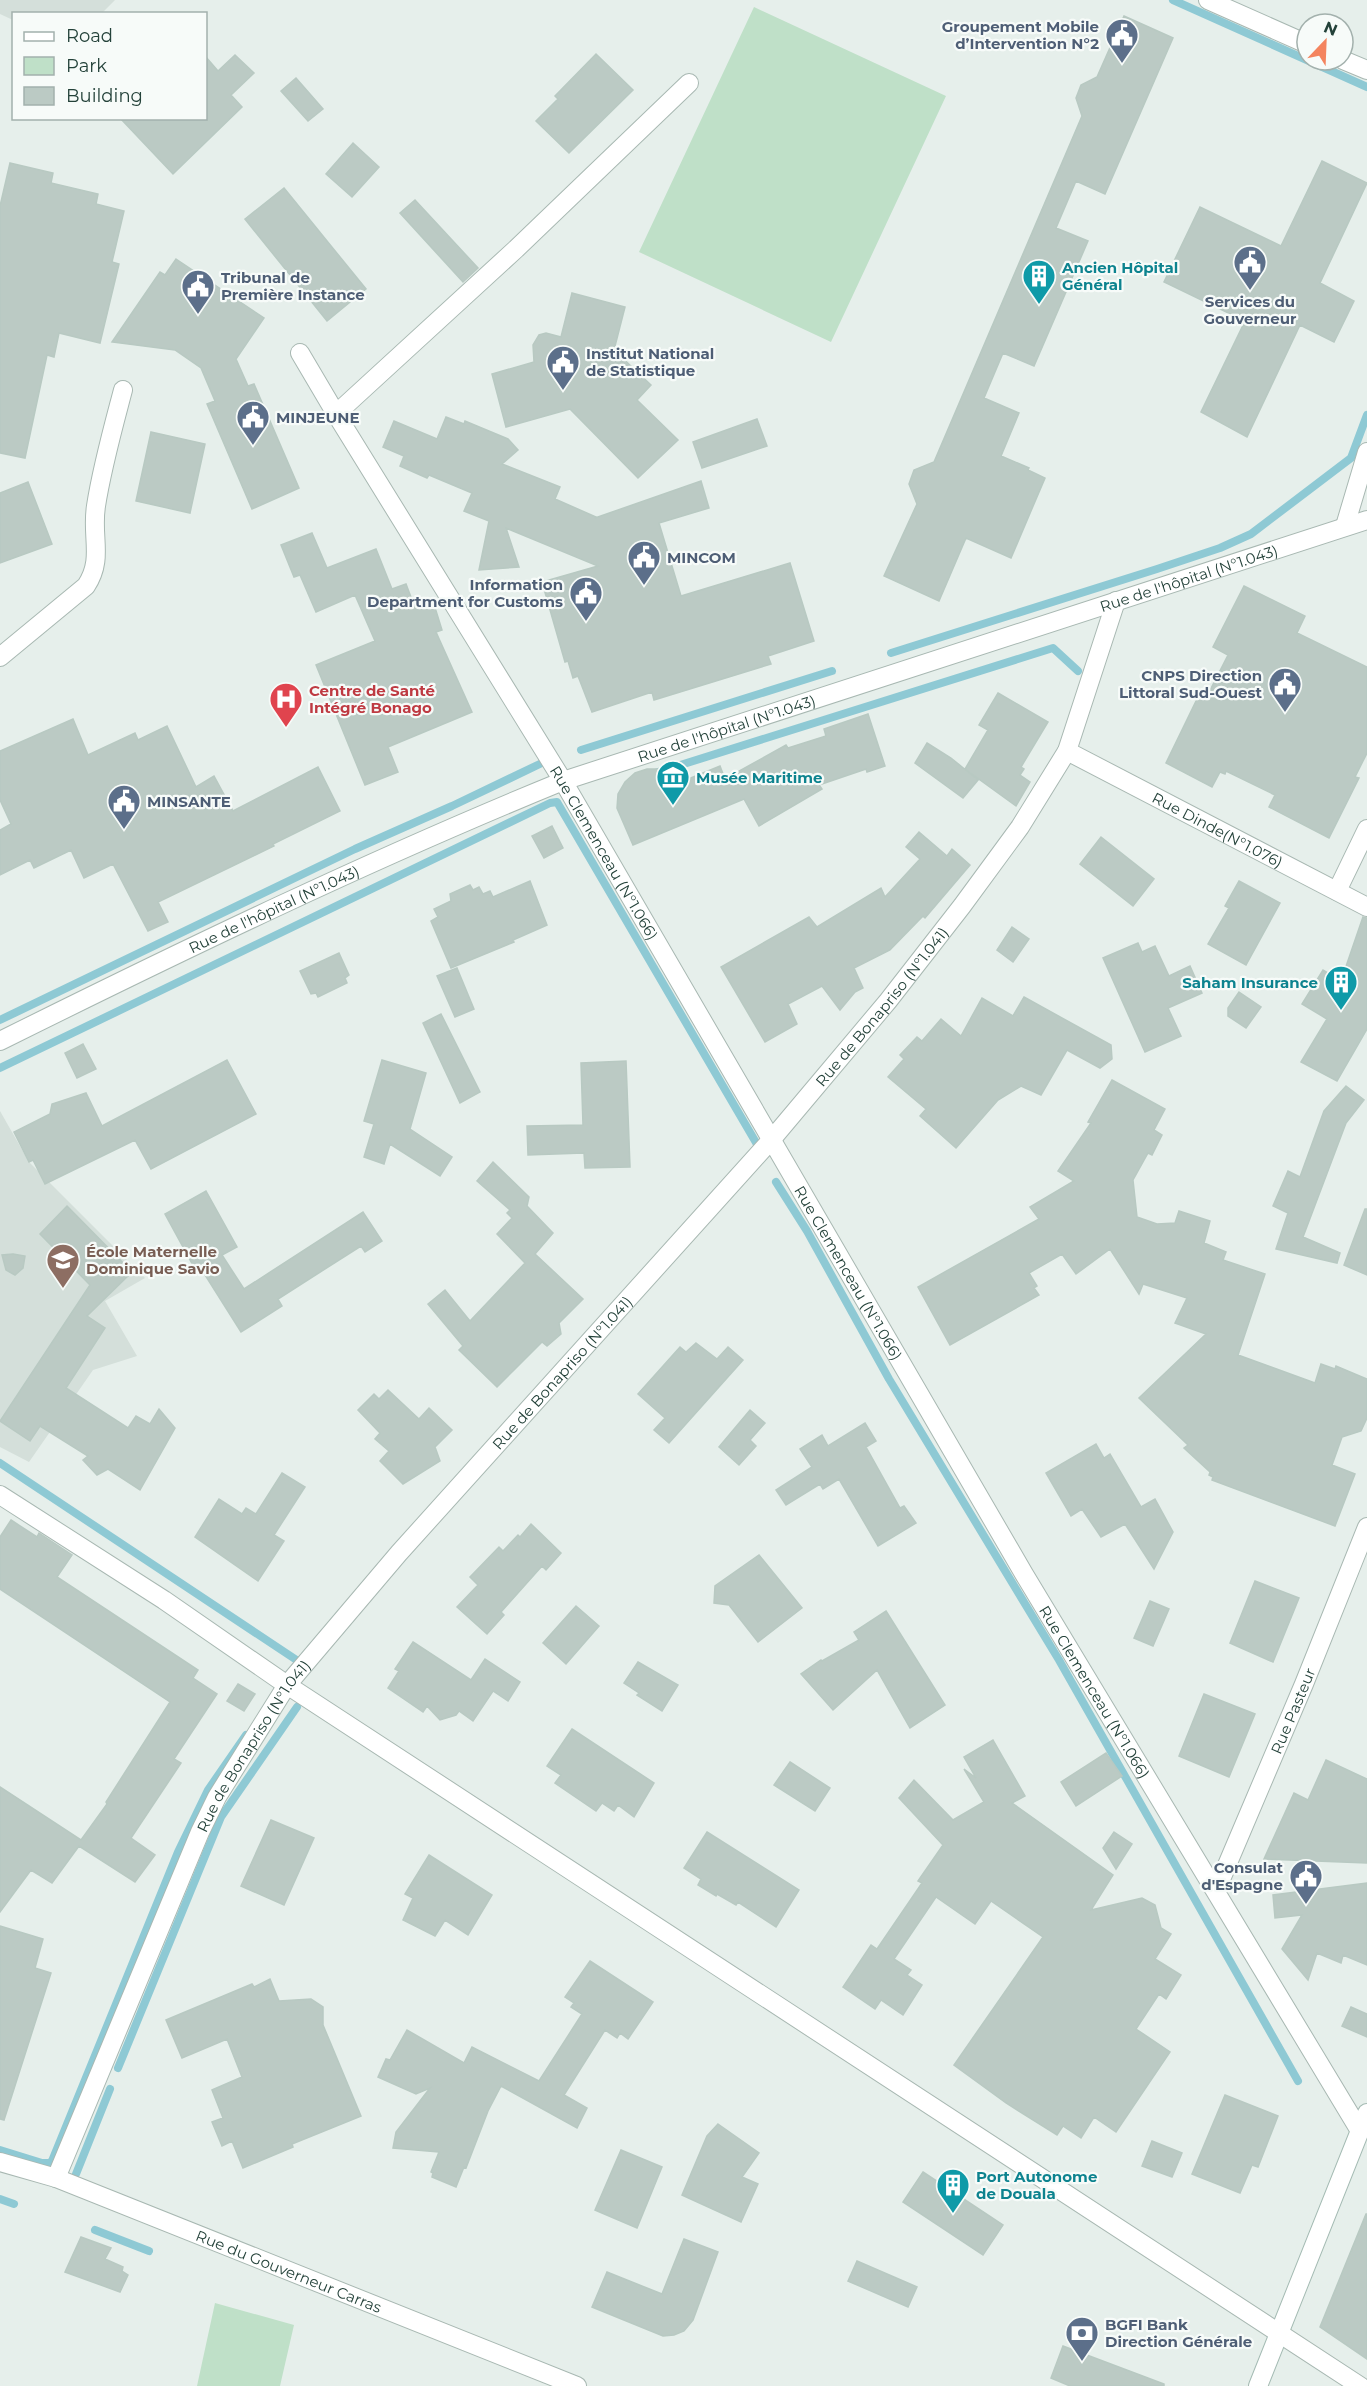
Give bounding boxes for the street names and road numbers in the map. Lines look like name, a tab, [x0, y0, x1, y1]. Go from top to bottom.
street label: Rue de l'hôpital (N°1.043)	[1097, 540, 1280, 616]
street label: Rue de l'hôpital (N°1.043)	[635, 690, 818, 766]
street label: Rue Clemenceau (N°1.066)	[546, 762, 663, 943]
street label: Rue Dinde(N°1.076)	[1149, 788, 1286, 871]
street label: Rue de l'hôpital (N°1.043)	[185, 861, 362, 957]
street label: Rue de Bonapriso (N°1.041)	[811, 923, 952, 1090]
street label: Rue Clemenceau (N°1.066)	[791, 1182, 907, 1363]
street label: Rue de Bonapriso (N°1.041)	[488, 1292, 636, 1453]
street label: Rue Clemenceau (N°1.066)	[1036, 1602, 1154, 1782]
street label: Rue de Bonapriso (N°1.041)	[192, 1656, 314, 1835]
street label: Rue Pasteur	[1266, 1665, 1319, 1757]
street label: Rue du Gouverneur Carras	[193, 2225, 384, 2317]

